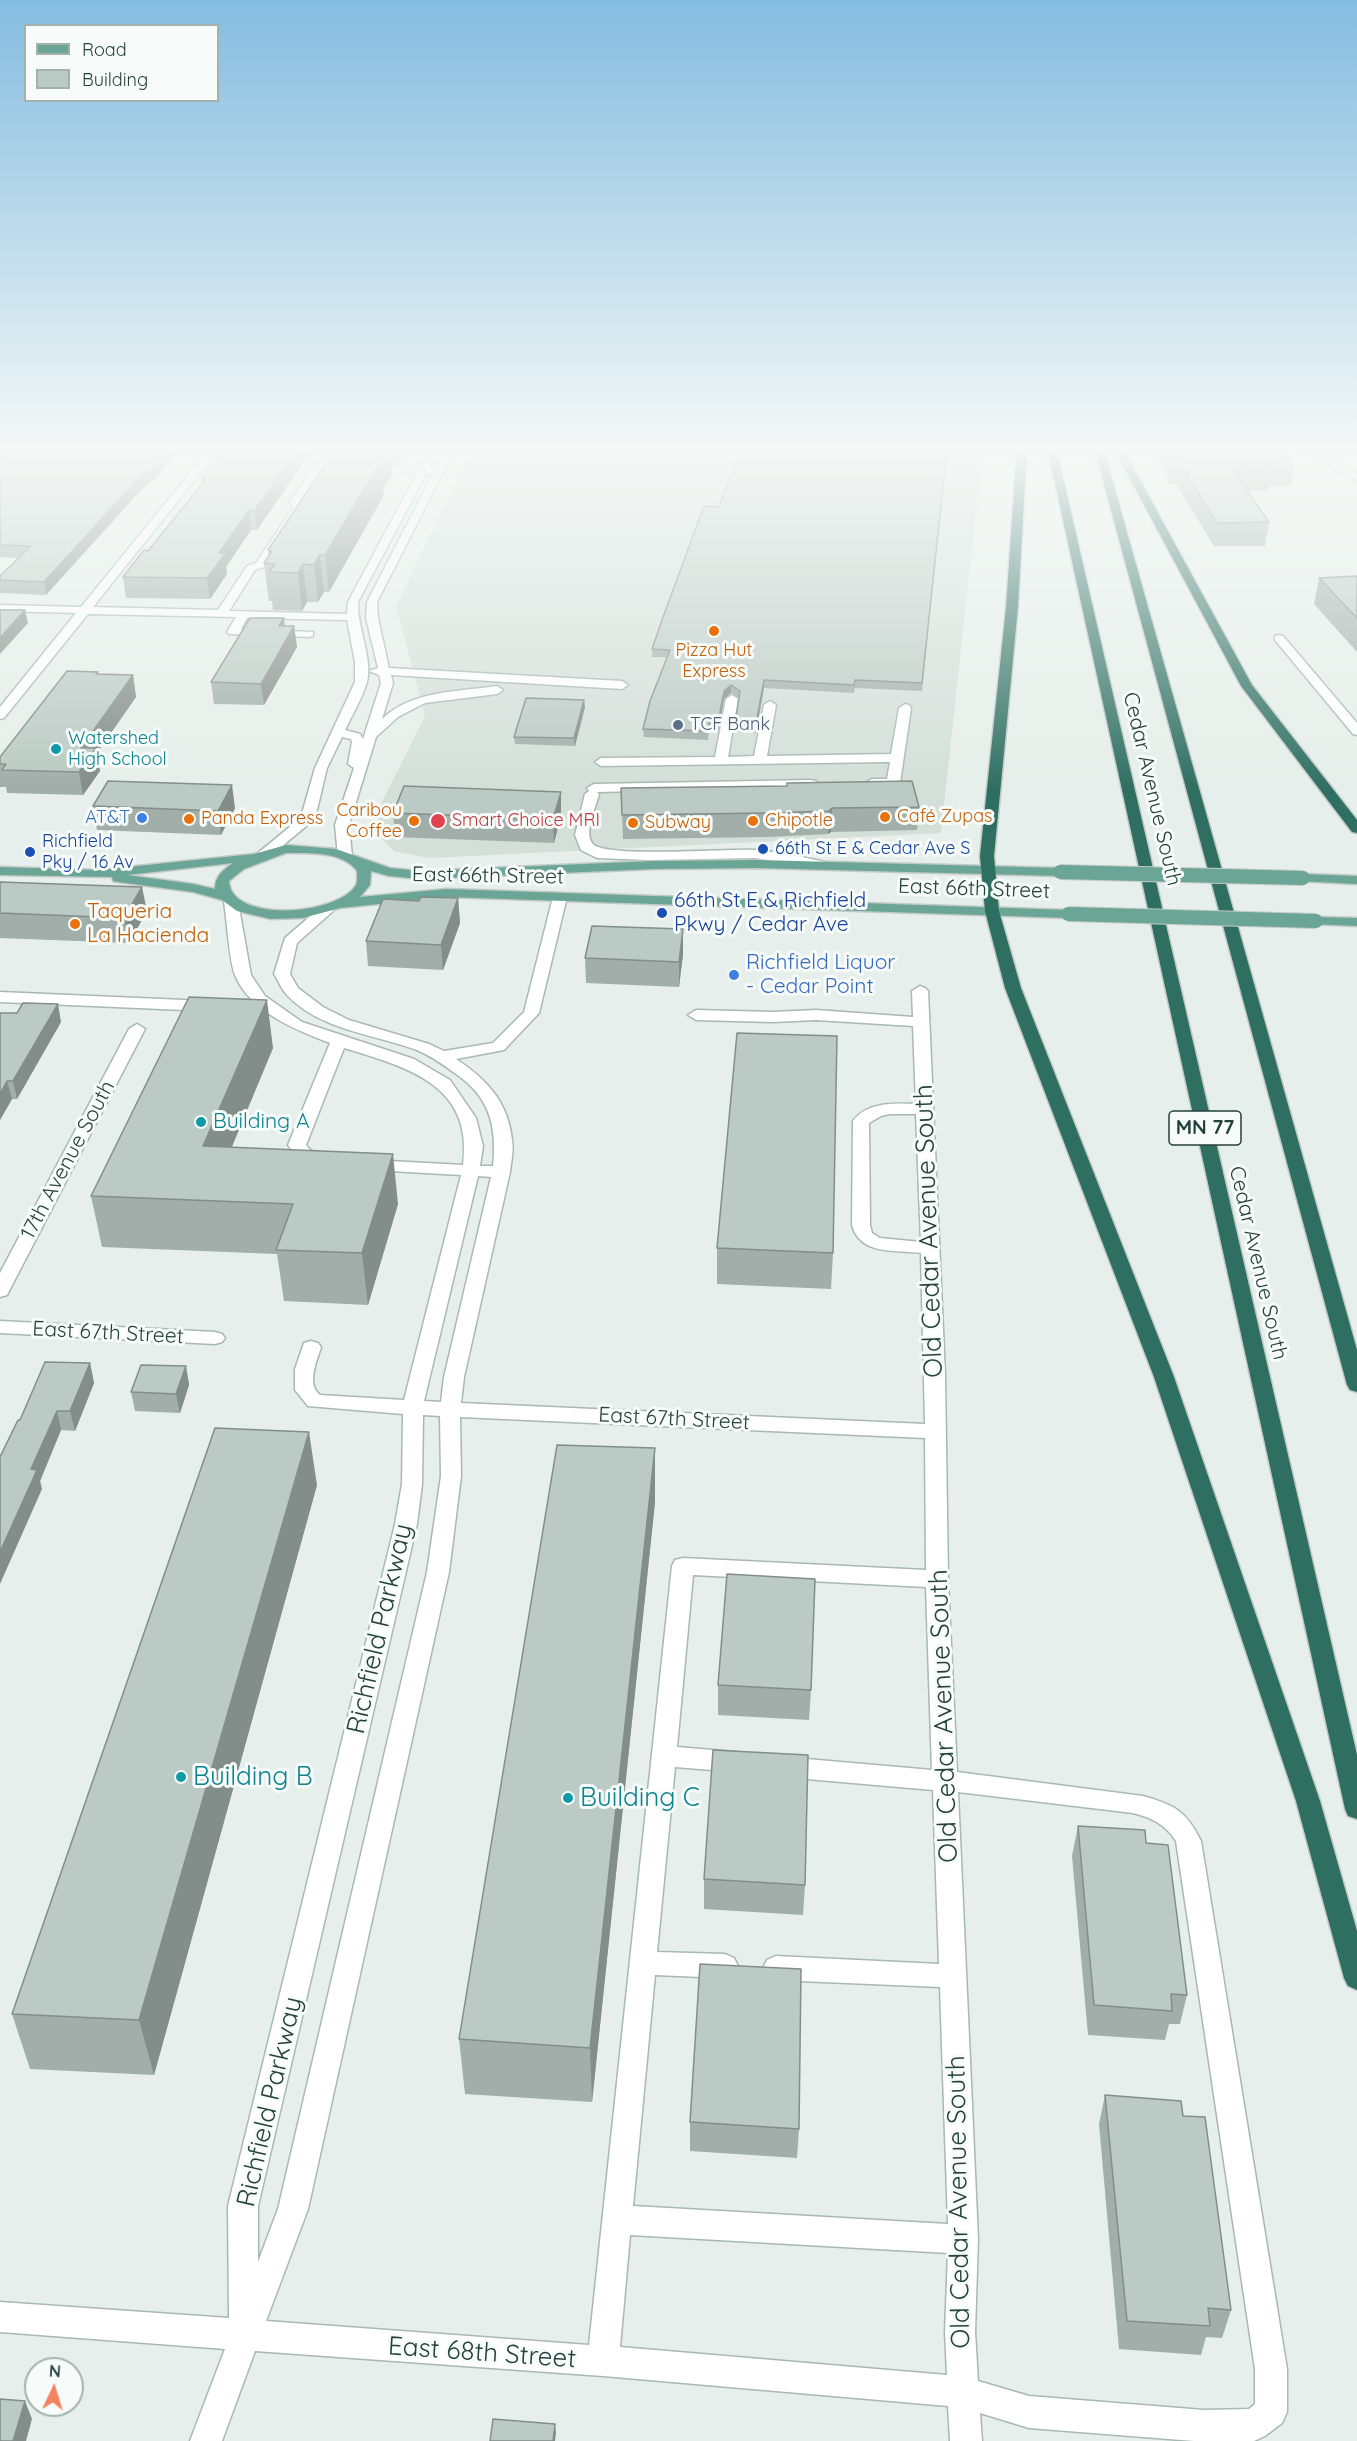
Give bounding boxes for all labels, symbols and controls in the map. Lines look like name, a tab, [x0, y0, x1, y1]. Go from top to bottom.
legend	[24, 24, 219, 102]
text: Road	[82, 38, 127, 61]
text: Building	[82, 68, 148, 91]
marker: Pizza Hut Express	[707, 624, 721, 638]
place label: Pizza Hut Express	[676, 640, 752, 682]
street label: Cedar Avenue South	[1117, 690, 1187, 888]
place label: TCF Bank	[690, 714, 770, 736]
marker: TCF Bank	[671, 718, 685, 732]
place label: Watershed High School	[68, 728, 167, 771]
marker: Watershed High School	[49, 742, 63, 756]
place label: Caribou Coffee	[337, 800, 402, 842]
place label: Café Zupas	[897, 806, 993, 828]
place label: AT&T	[85, 807, 130, 829]
place label: Panda Express	[201, 808, 323, 830]
place label: Smart Choice MRI	[452, 810, 600, 832]
place label: Chipotle	[765, 810, 833, 832]
marker: Café Zupas	[878, 810, 892, 824]
marker: AT&T	[135, 811, 149, 825]
marker: Panda Express	[182, 812, 196, 826]
marker: Smart Choice MRI	[429, 812, 447, 830]
place label: Subway	[645, 812, 711, 834]
marker: Caribou Coffee	[407, 814, 421, 828]
marker: Chipotle	[746, 814, 760, 828]
marker: Subway	[626, 816, 640, 830]
place label: Richfield Pky / 16 Av	[42, 831, 134, 874]
place label: 66th St E & Cedar Ave S	[775, 838, 970, 860]
marker: 66th St E & Cedar Ave S	[756, 842, 770, 856]
marker: Richfield Pky / 16 Av	[23, 845, 37, 859]
street label: East 66th Street	[412, 862, 564, 890]
street label: East 66th Street	[898, 874, 1050, 904]
place label: 66th St E & Richfield Pkwy / Cedar Ave	[674, 888, 866, 938]
place label: Taqueria La Hacienda	[87, 899, 209, 949]
marker: 66th St E & Richfield Pkwy / Cedar Ave	[655, 906, 669, 920]
marker: Taqueria La Hacienda	[68, 917, 82, 931]
place label: Richfield Liquor - Cedar Point	[746, 950, 895, 1000]
marker: Richfield Liquor - Cedar Point	[727, 968, 741, 982]
street label: 17th Avenue South	[15, 1076, 121, 1244]
street label: Old Cedar Avenue South	[908, 1084, 950, 1378]
place label: Building A	[213, 1109, 310, 1135]
road number: MN 77	[1169, 1111, 1241, 1145]
marker: Building A	[194, 1115, 208, 1129]
street label: Cedar Avenue South	[1223, 1164, 1293, 1362]
street label: East 67th Street	[32, 1316, 184, 1350]
street label: East 67th Street	[598, 1402, 750, 1436]
street label: Richfield Parkway	[341, 1521, 419, 1737]
street label: Old Cedar Avenue South	[923, 1569, 965, 1863]
place label: Building B	[193, 1761, 313, 1793]
marker: Building B	[174, 1770, 188, 1784]
place label: Building C	[580, 1782, 700, 1814]
marker: Building C	[561, 1791, 575, 1805]
street label: Richfield Parkway	[231, 1994, 309, 2210]
street label: Old Cedar Avenue South	[941, 2055, 977, 2349]
street label: East 68th Street	[387, 2331, 577, 2375]
north arrow	[24, 2357, 84, 2417]
text: N	[49, 2361, 62, 2381]

